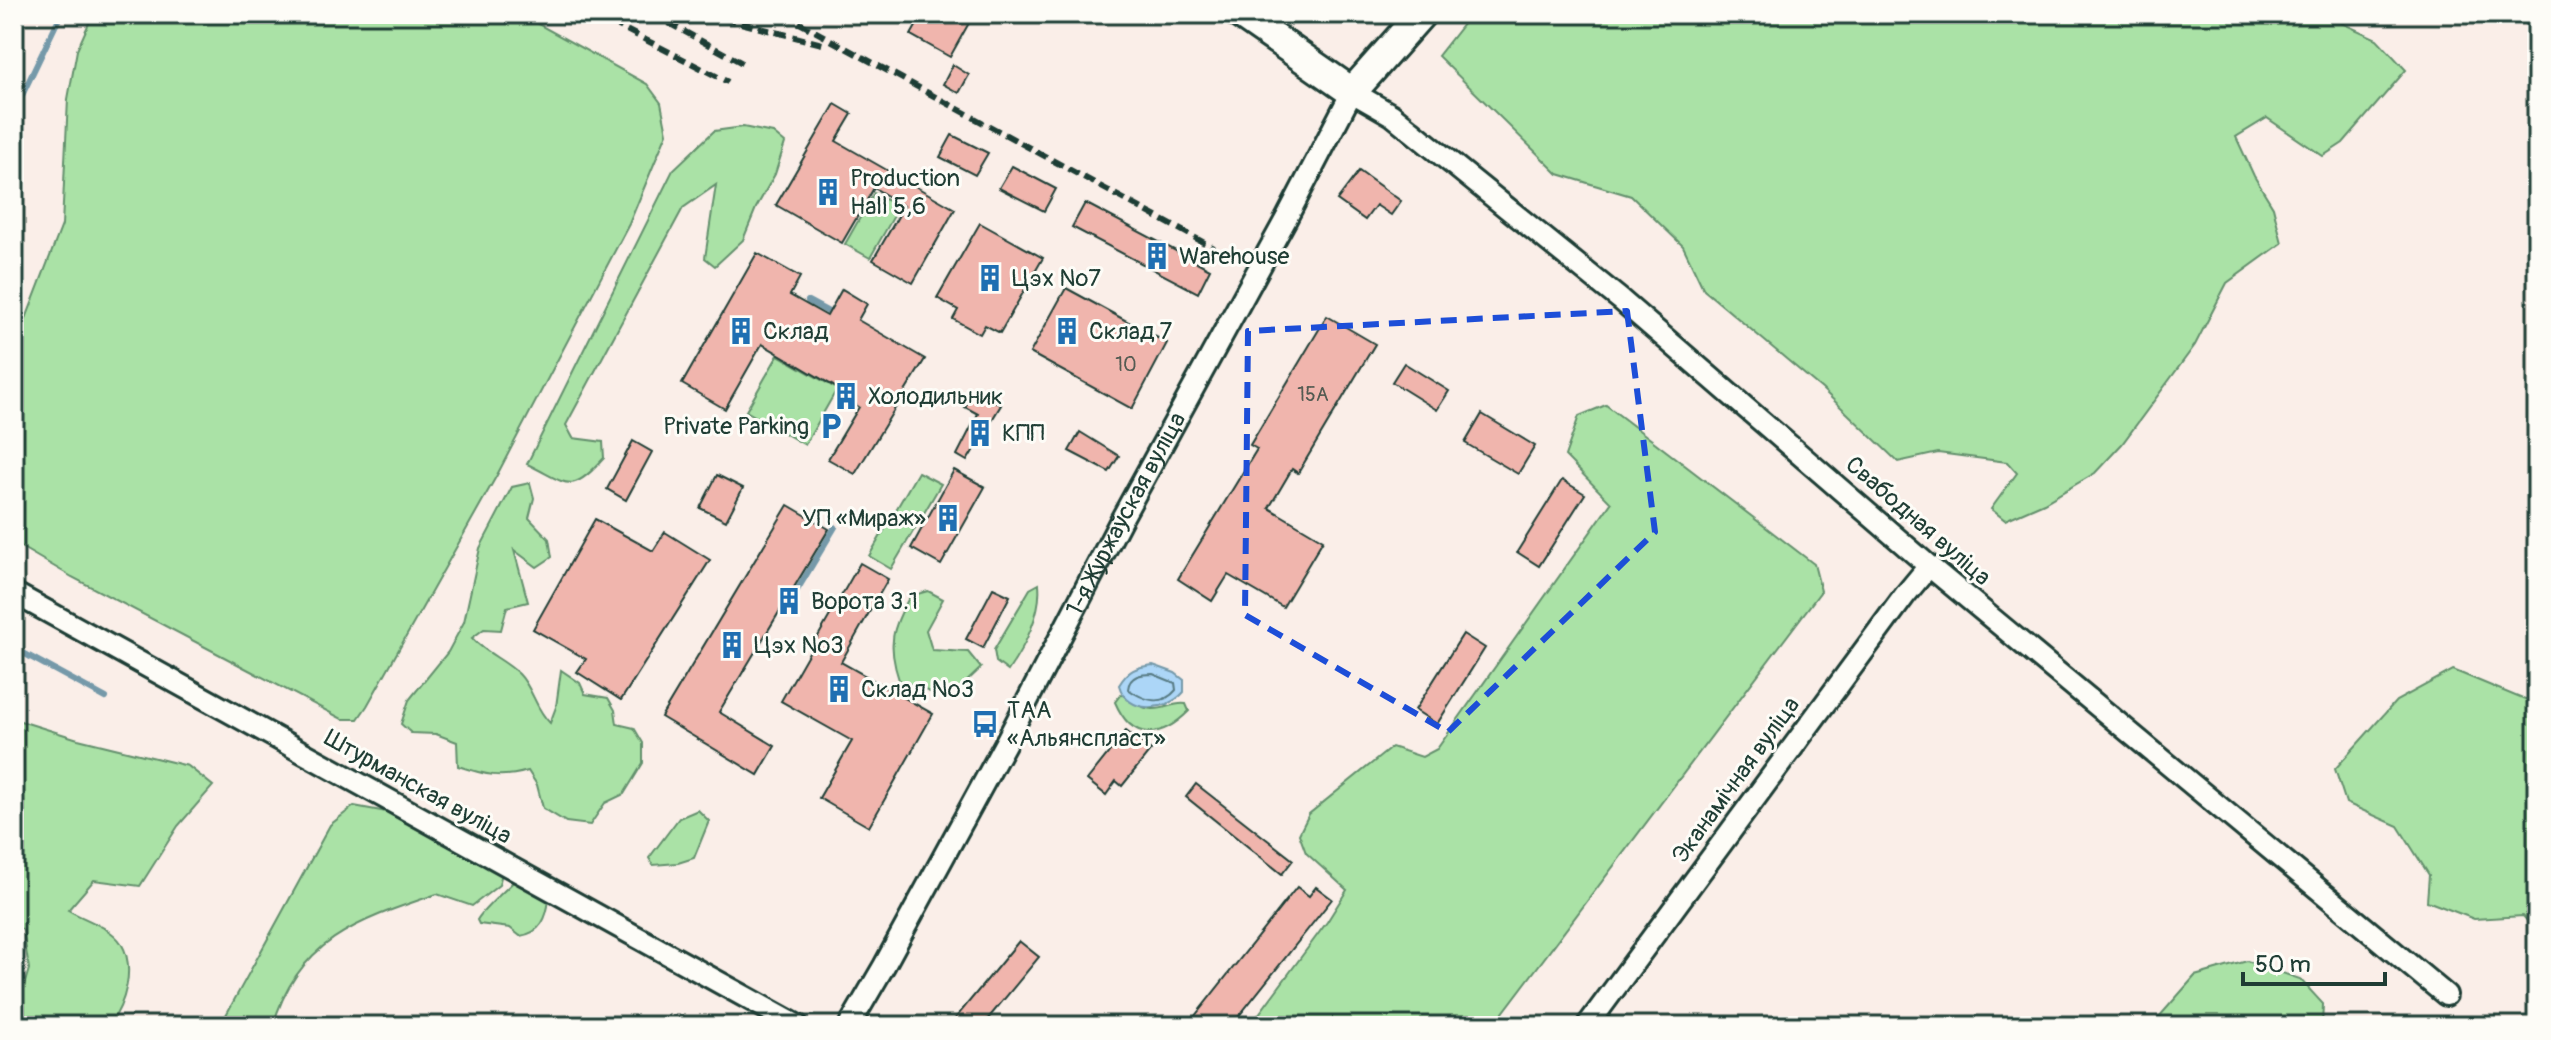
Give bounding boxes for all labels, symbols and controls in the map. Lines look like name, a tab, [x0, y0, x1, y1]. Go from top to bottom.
place label: Production Hall 5,6	[850, 164, 960, 221]
building icon: Production Hall 5,6	[813, 177, 843, 207]
building icon: Warehouse	[1142, 241, 1172, 271]
place label: Warehouse	[1179, 242, 1290, 271]
building icon: Цэх №7	[975, 263, 1005, 293]
place label: Цэх №7	[1012, 264, 1101, 293]
building icon: Склад	[726, 316, 756, 346]
building icon: Склад 7	[1052, 316, 1082, 346]
place label: Склад	[763, 317, 829, 346]
place label: Склад 7	[1089, 317, 1173, 346]
house number: 10	[1115, 352, 1137, 377]
building icon: Холодильник	[831, 381, 861, 411]
place label: Холодильник	[868, 382, 1003, 411]
house number: 15А	[1297, 382, 1329, 407]
street label: 1-я Журжаўская вуліца	[1059, 407, 1192, 621]
parking icon: Private Parking	[816, 411, 846, 441]
place label: Private Parking	[663, 412, 809, 441]
building icon: КПП	[965, 418, 995, 448]
place label: КПП	[1002, 419, 1045, 448]
street label: Свабодная вуліца	[1839, 450, 1997, 592]
building icon: УП «Мираж»	[933, 503, 963, 533]
place label: УП «Мираж»	[802, 504, 926, 533]
building icon: Ворота 3.1	[774, 586, 804, 616]
place label: Ворота 3.1	[811, 587, 918, 616]
building icon: Цэх №3	[717, 630, 747, 660]
place label: Цэх №3	[754, 631, 844, 660]
building icon: Склад №3	[824, 674, 854, 704]
place label: Склад №3	[861, 675, 974, 704]
street label: Эканамічная вуліца	[1666, 691, 1806, 869]
place label: ТАА «Альянспласт»	[1007, 696, 1166, 753]
bus stop icon: ТАА «Альянспласт»	[970, 709, 1000, 739]
street label: Штурманская вуліца	[319, 724, 517, 850]
scale bar	[2243, 936, 2385, 986]
text: 50 m	[2255, 950, 2311, 979]

